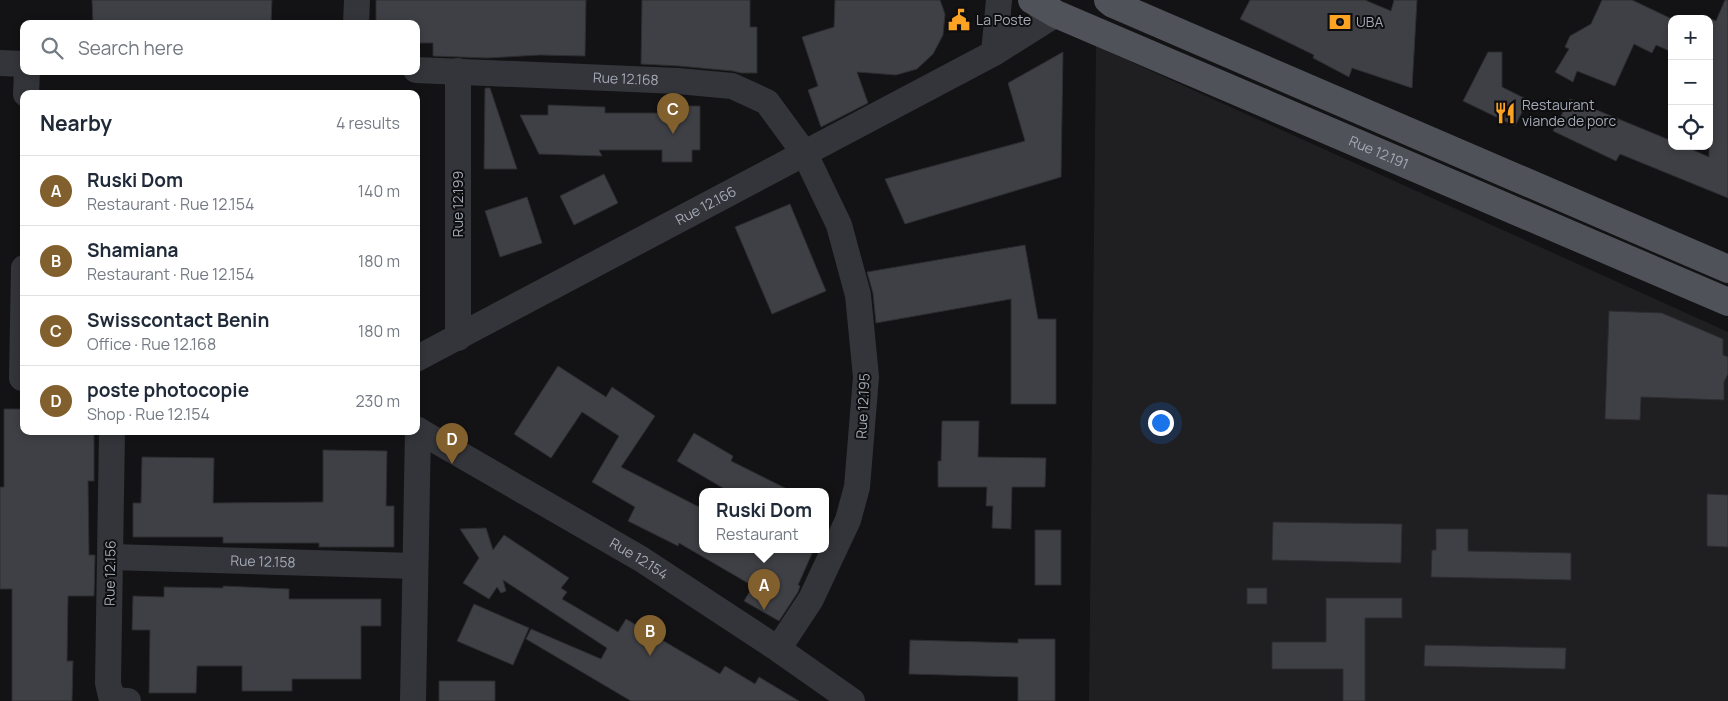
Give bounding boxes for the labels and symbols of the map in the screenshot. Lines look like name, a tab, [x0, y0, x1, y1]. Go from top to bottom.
public building icon: La Poste	[946, 7, 972, 33]
bank icon: UBA	[1327, 9, 1353, 35]
place label: La Poste	[976, 10, 1031, 29]
place label: UBA	[1356, 12, 1383, 31]
street label: Rue 12.168	[593, 67, 659, 89]
pin: C	[657, 93, 689, 134]
place label: Restaurant viande de porc	[1522, 95, 1616, 130]
restaurant icon: Restaurant viande de porc	[1492, 100, 1518, 126]
street label: Rue 12.191	[1346, 131, 1412, 173]
street label: Rue 12.199	[448, 171, 467, 237]
street label: Rue 12.166	[672, 181, 739, 229]
street label: Rue 12.195	[851, 373, 874, 439]
your location	[1148, 410, 1174, 436]
pin: D	[436, 423, 468, 464]
street label: Rue 12.154	[607, 533, 672, 583]
street label: Rue 12.156	[99, 540, 120, 606]
street label: Rue 12.158	[230, 551, 296, 571]
pin: A	[748, 569, 780, 610]
pin: B	[634, 615, 666, 656]

